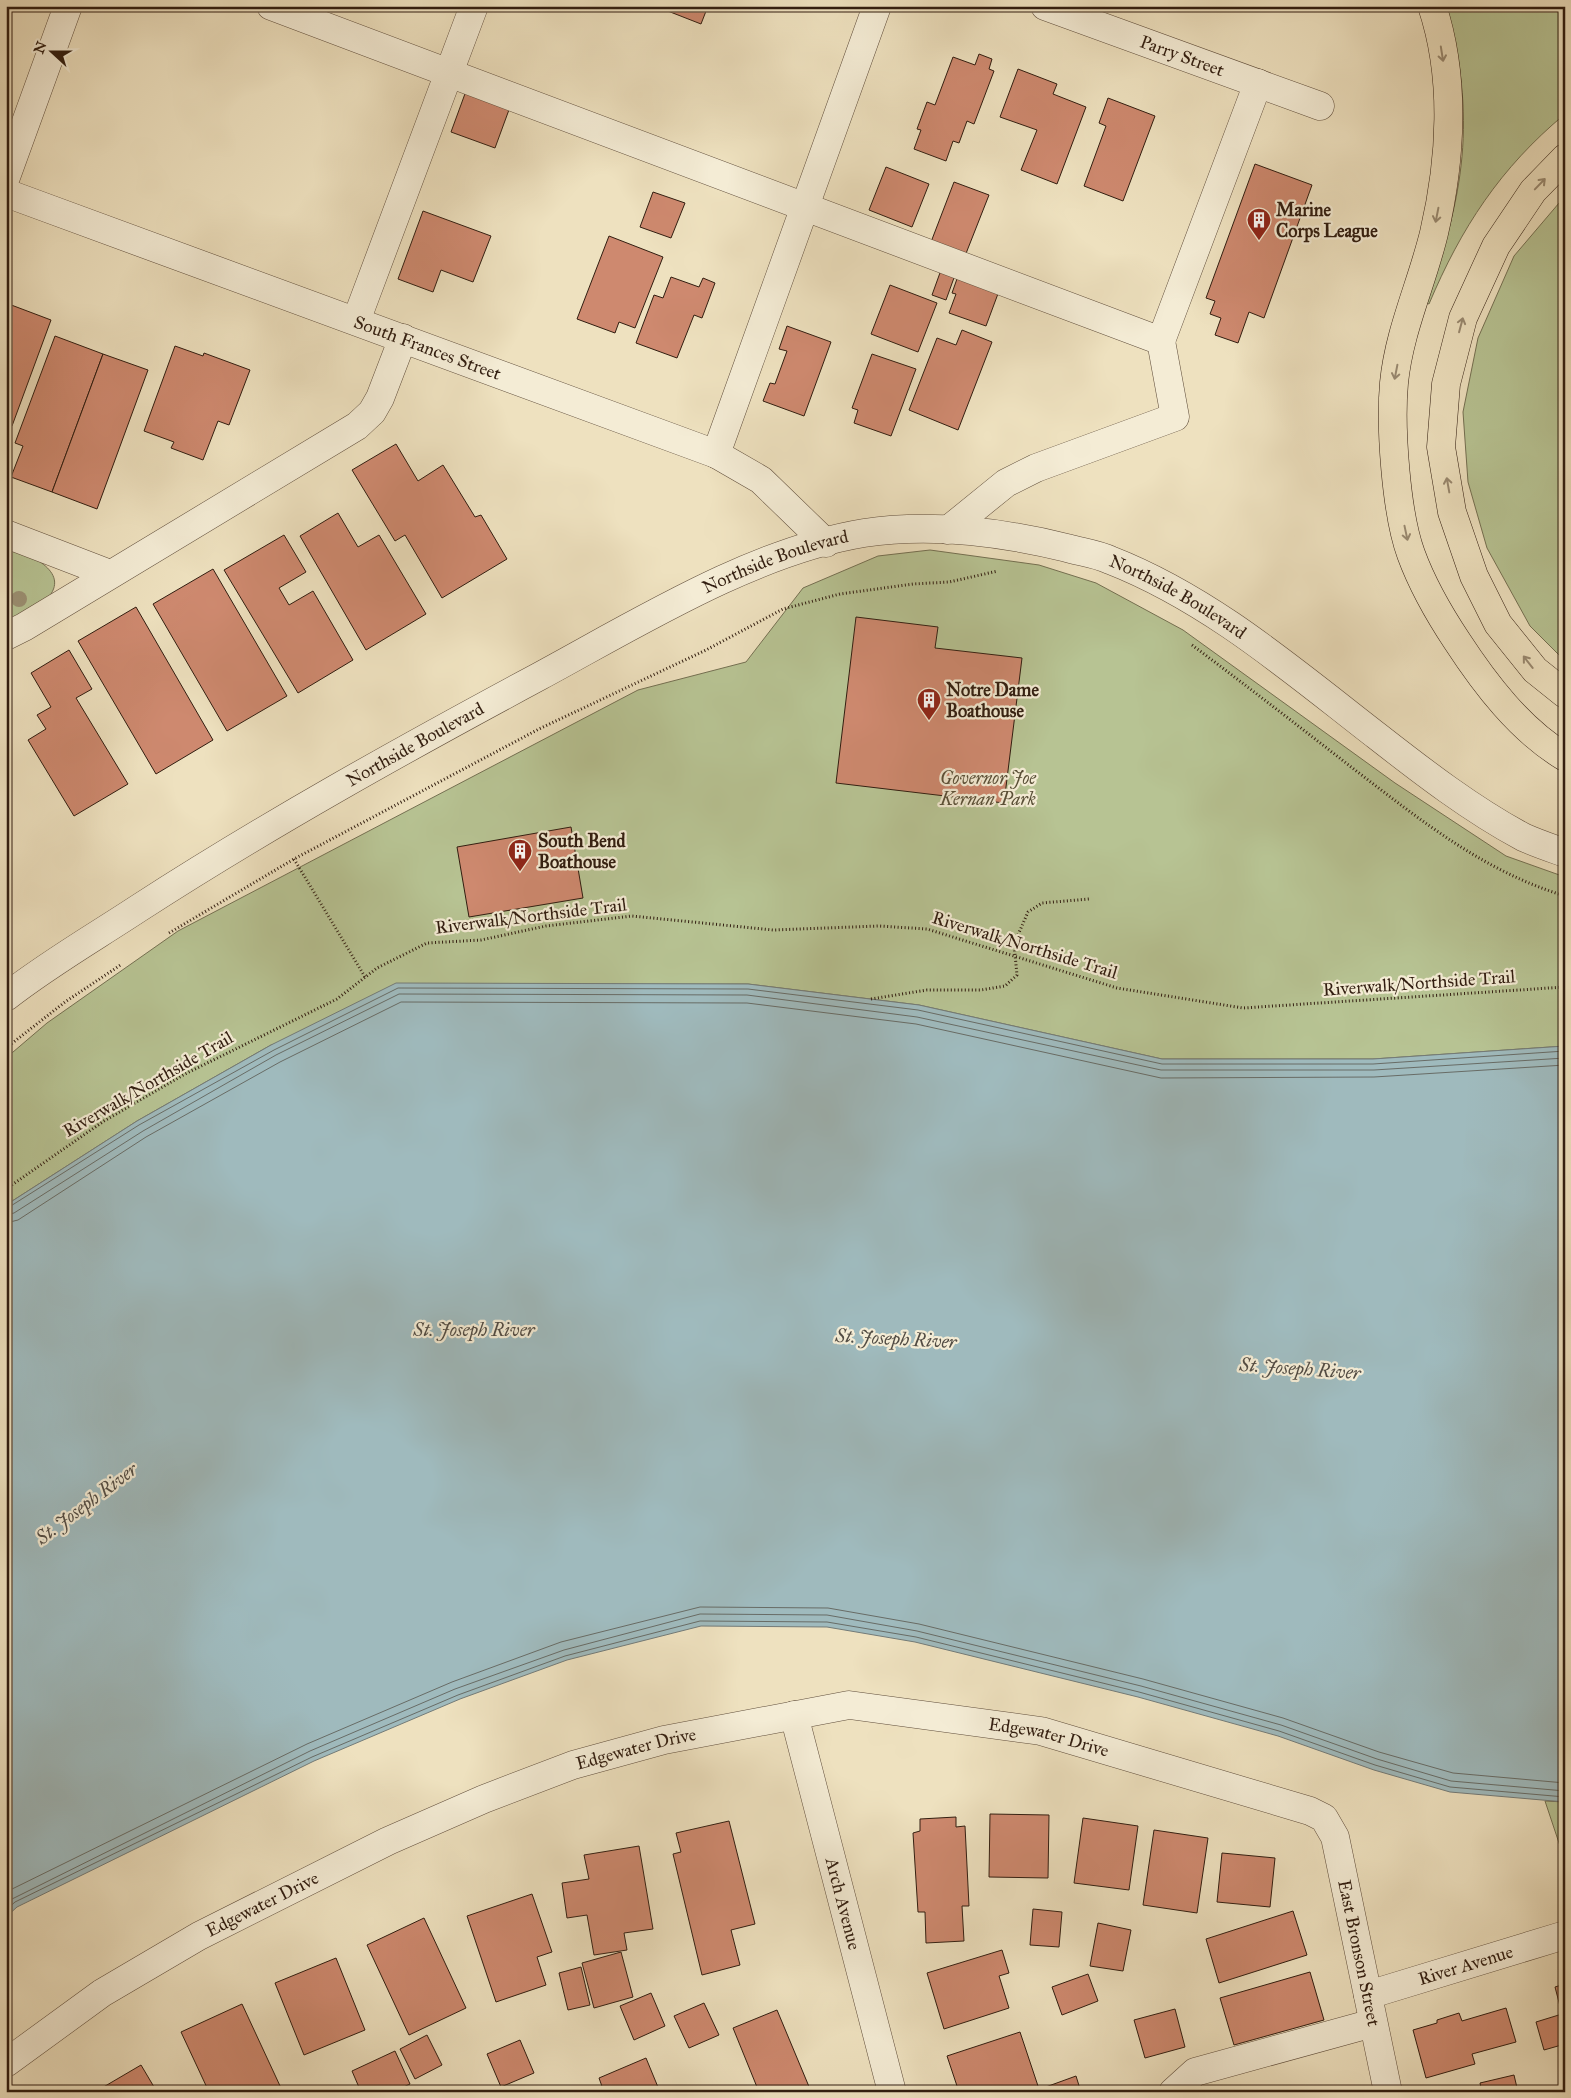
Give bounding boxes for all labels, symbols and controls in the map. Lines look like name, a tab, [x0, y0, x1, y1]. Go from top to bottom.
north arrow	[28, 28, 78, 78]
street label: Parry Street	[1137, 30, 1228, 82]
text: N	[30, 39, 50, 56]
one-way arrow	[1438, 45, 1448, 61]
one-way arrow	[1534, 178, 1546, 190]
place label: Marine Corps League	[1276, 199, 1378, 243]
building icon: Marine Corps League	[1246, 207, 1272, 241]
one-way arrow	[1432, 207, 1442, 223]
street label: South Frances Street	[351, 311, 505, 385]
one-way arrow	[1457, 317, 1466, 333]
one-way arrow	[1391, 364, 1401, 380]
one-way arrow	[1442, 477, 1452, 493]
street label: Northside Boulevard	[699, 525, 850, 598]
one-way arrow	[1402, 525, 1411, 541]
street label: Northside Boulevard	[1106, 550, 1251, 644]
one-way arrow	[1523, 656, 1534, 669]
place label: Notre Dame Boathouse	[946, 679, 1039, 722]
building icon: Notre Dame Boathouse	[916, 687, 942, 721]
street label: Northside Boulevard	[342, 697, 488, 791]
park label: Governor Joe Kernan Park	[939, 767, 1037, 810]
place label: South Bend Boathouse	[538, 830, 627, 873]
building icon: South Bend Boathouse	[507, 838, 533, 872]
street label: Riverwalk/Northside Trail	[434, 893, 628, 939]
street label: Riverwalk/Northside Trail	[930, 906, 1121, 984]
street label: Riverwalk/Northside Trail	[1322, 965, 1516, 1001]
street label: Riverwalk/Northside Trail	[59, 1026, 237, 1142]
water label: St. Joseph River	[412, 1318, 536, 1342]
water label: St. Joseph River	[834, 1324, 958, 1354]
water label: St. Joseph River	[1238, 1353, 1362, 1385]
water label: St. Joseph River	[30, 1457, 143, 1551]
street label: Edgewater Drive	[987, 1713, 1112, 1762]
street label: Edgewater Drive	[573, 1723, 698, 1775]
street label: Arch Avenue	[820, 1854, 866, 1952]
street label: Edgewater Drive	[202, 1867, 322, 1942]
street label: East Bronson Street	[1333, 1878, 1385, 2029]
street label: River Avenue	[1415, 1940, 1516, 1990]

